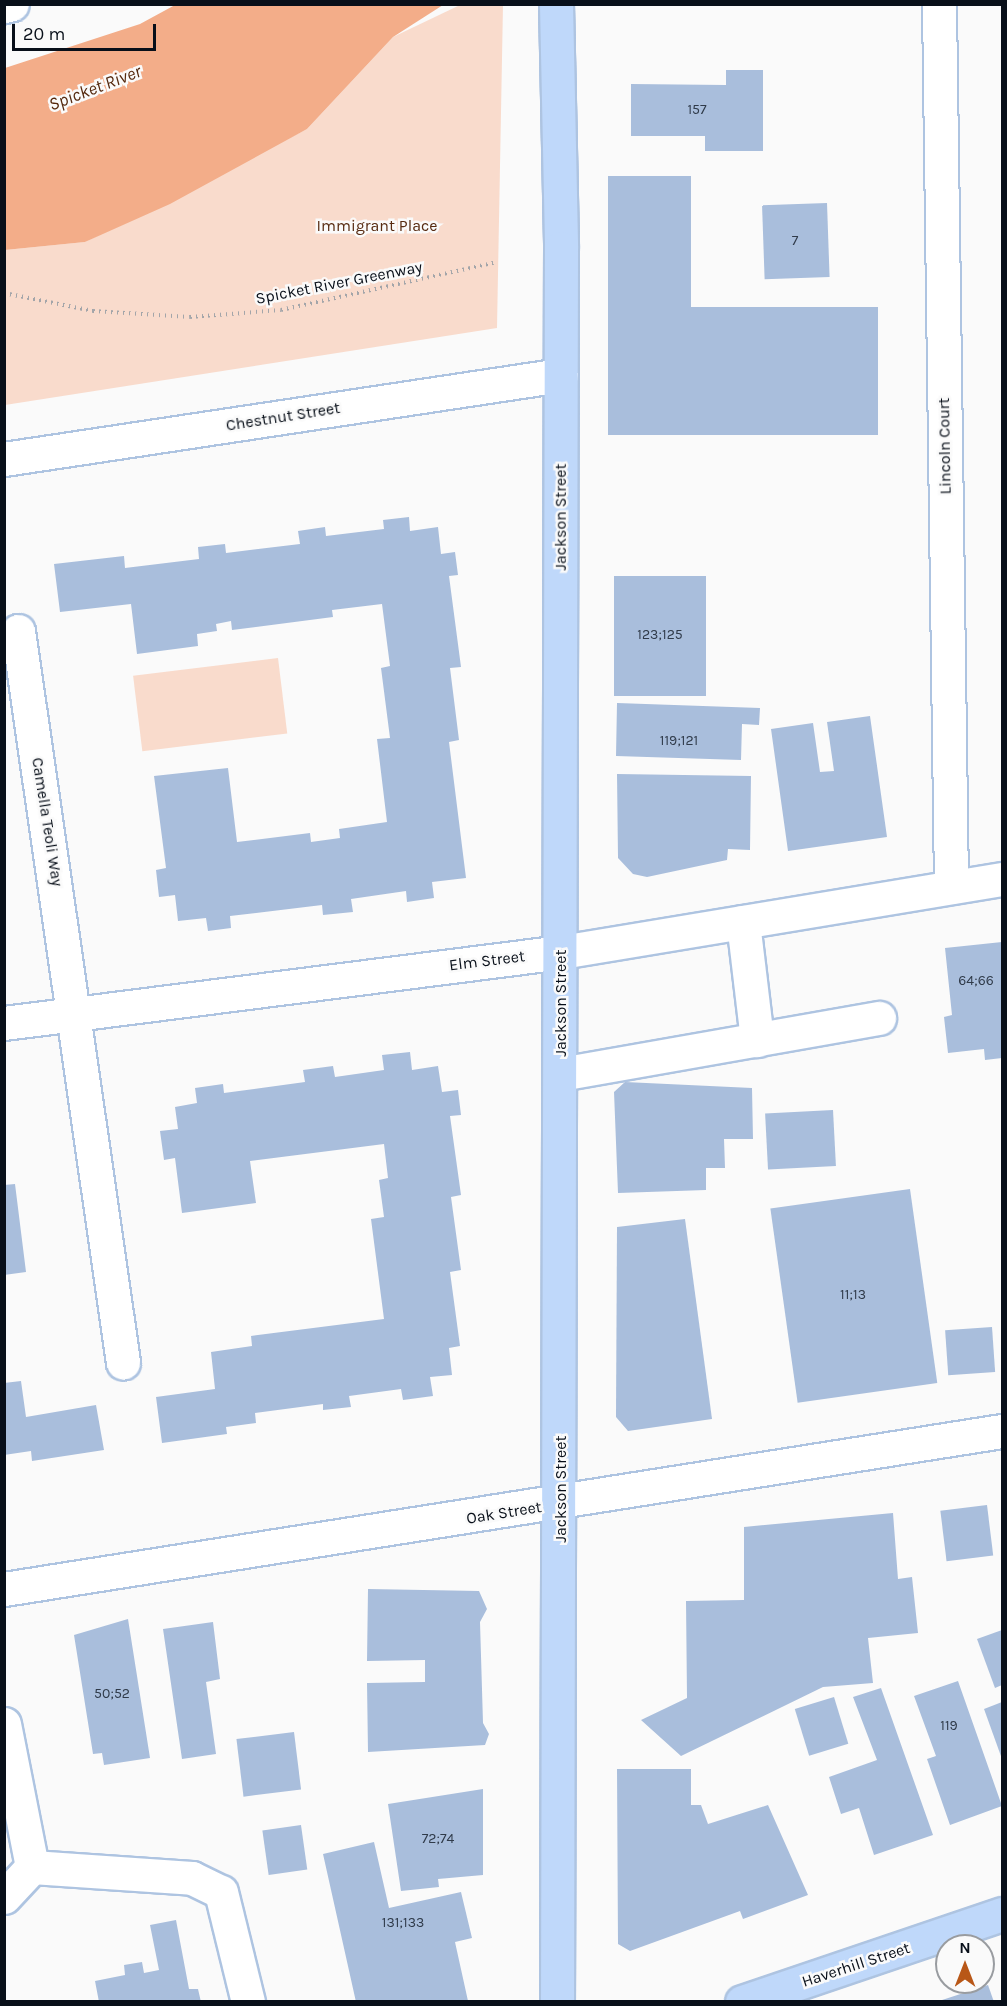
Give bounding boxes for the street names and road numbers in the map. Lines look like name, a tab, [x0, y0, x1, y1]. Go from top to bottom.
street label: Spicket River Greenway	[254, 257, 424, 309]
street label: Lincoln Court	[935, 397, 955, 495]
street label: Chestnut Street	[225, 399, 341, 435]
street label: Jackson Street	[551, 463, 571, 571]
street label: Camella Teoli Way	[27, 756, 67, 888]
street label: Elm Street	[448, 947, 526, 975]
street label: Jackson Street	[551, 949, 571, 1057]
street label: Jackson Street	[551, 1435, 571, 1543]
street label: Oak Street	[465, 1498, 543, 1528]
street label: Haverhill Street	[799, 1938, 913, 1992]

